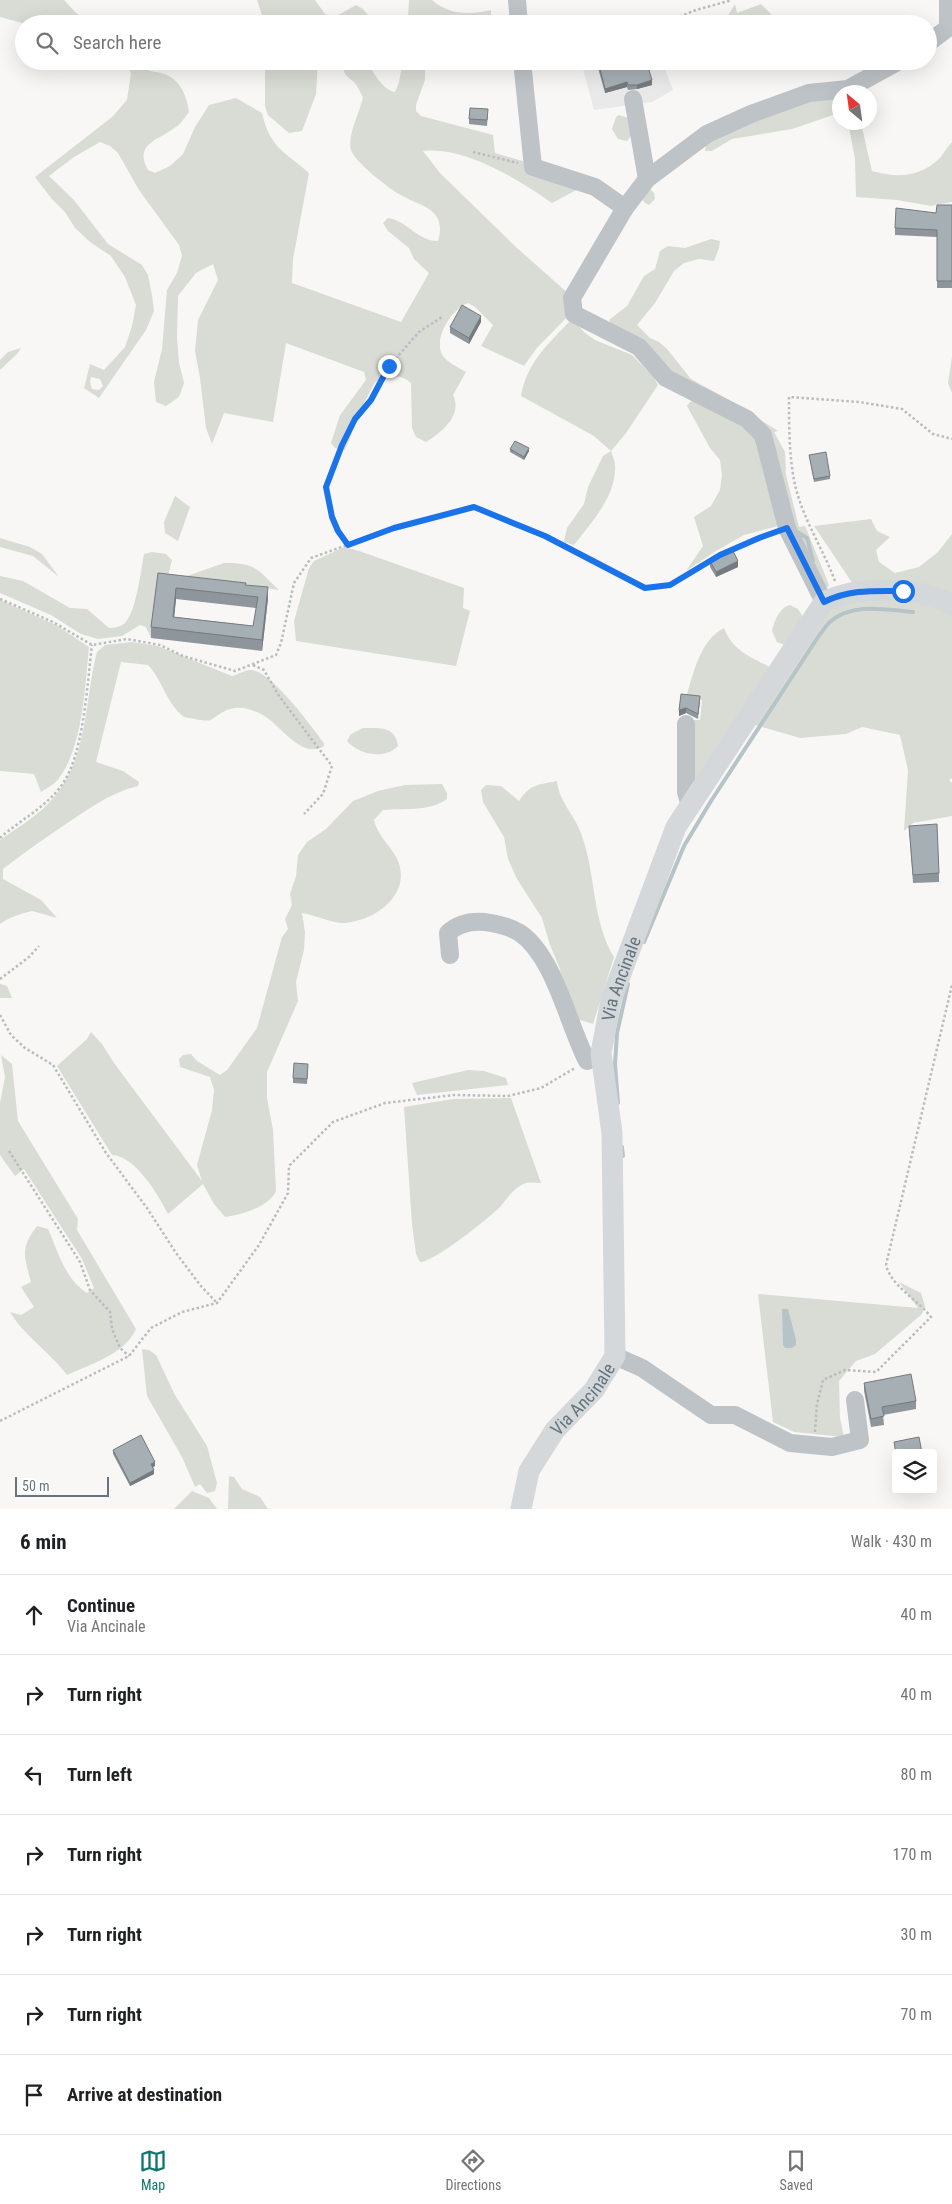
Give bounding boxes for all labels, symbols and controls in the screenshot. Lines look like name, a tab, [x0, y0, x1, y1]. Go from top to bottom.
search box	[15, 15, 937, 70]
icon: search	[33, 29, 61, 57]
text: Search here	[73, 31, 161, 54]
north arrow	[832, 85, 877, 130]
route end	[378, 355, 401, 378]
route start	[892, 580, 915, 603]
street label: Via Ancinale	[597, 933, 645, 1023]
street label: Via Ancinale	[546, 1359, 619, 1439]
map controls	[892, 1449, 937, 1494]
button: layers	[892, 1449, 937, 1494]
scale bar	[15, 1474, 109, 1497]
text: 50 m	[22, 1478, 50, 1494]
text: 6 min	[20, 1530, 67, 1554]
text: Walk · 430 m	[851, 1532, 932, 1551]
text: Continue	[67, 1594, 135, 1617]
icon: ahead	[20, 1601, 48, 1629]
text: 40 m	[900, 1605, 932, 1624]
text: Via Ancinale	[67, 1617, 146, 1636]
icon: right	[20, 1681, 48, 1709]
text: Turn right	[67, 1683, 142, 1706]
text: 40 m	[900, 1685, 932, 1704]
icon: left	[20, 1761, 48, 1789]
text: Turn left	[67, 1763, 132, 1786]
text: 80 m	[900, 1765, 932, 1784]
icon: right	[20, 1841, 48, 1869]
text: Turn right	[67, 1843, 142, 1866]
text: 170 m	[893, 1845, 932, 1864]
icon: right	[20, 1921, 48, 1949]
text: Turn right	[67, 1923, 142, 1946]
text: 30 m	[900, 1925, 932, 1944]
icon: right	[20, 2001, 48, 2029]
text: Turn right	[67, 2003, 142, 2026]
text: 70 m	[900, 2005, 932, 2024]
icon: arrive	[20, 2081, 48, 2109]
text: Arrive at destination	[67, 2083, 222, 2106]
tab: Map	[139, 2147, 167, 2193]
tab: Directions	[445, 2147, 501, 2193]
tab: Saved	[780, 2147, 813, 2193]

